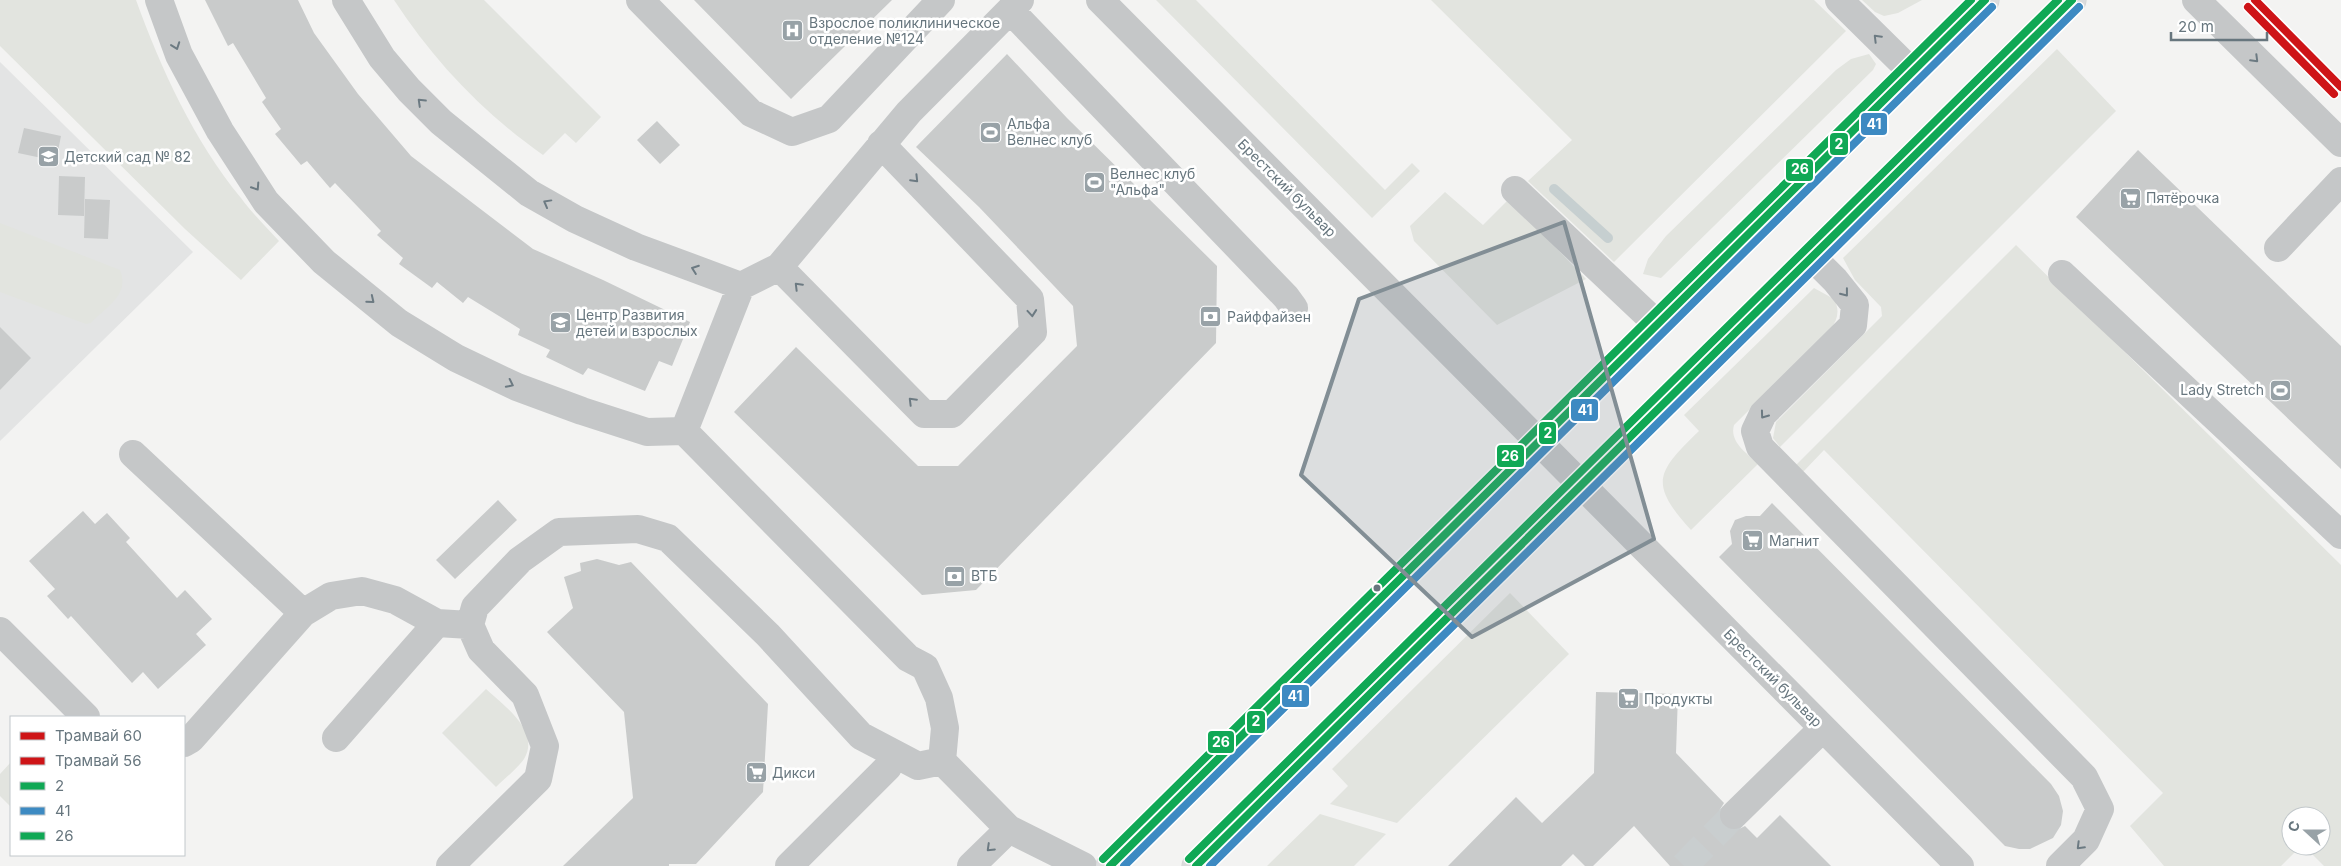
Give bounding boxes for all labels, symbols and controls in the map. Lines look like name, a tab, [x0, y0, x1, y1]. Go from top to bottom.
scale bar	[2171, 10, 2267, 42]
place label: Взрослое поликлиническое отделение №124	[809, 14, 1000, 47]
text: 20 m	[2178, 17, 2214, 36]
hospital icon: Взрослое поликлиническое отделение №124	[781, 19, 805, 43]
one-way arrow	[1874, 35, 1883, 44]
one-way arrow	[169, 41, 180, 50]
one-way arrow	[2250, 53, 2259, 62]
one-way arrow	[417, 99, 426, 108]
line badge: 41	[1860, 112, 1888, 136]
place label: Альфа Велнес клуб	[1007, 115, 1092, 148]
text: 41	[1867, 115, 1881, 132]
sports icon: Альфа Велнес клуб	[979, 120, 1003, 144]
line badge: 2	[1829, 132, 1849, 156]
street label: Брестский бульвар	[1235, 135, 1340, 240]
text: 2	[1835, 135, 1844, 152]
school or university icon: Детский сад № 82	[36, 145, 60, 169]
place label: Детский сад № 82	[64, 148, 191, 165]
line badge: 26	[1785, 158, 1814, 182]
text: 26	[1791, 160, 1809, 177]
place label: Велнес клуб "Альфа"	[1110, 165, 1195, 198]
sports icon: Велнес клуб "Альфа"	[1082, 170, 1106, 194]
one-way arrow	[909, 174, 918, 183]
one-way arrow	[250, 181, 259, 190]
supermarket icon: Пятёрочка	[2118, 186, 2142, 210]
place label: Пятёрочка	[2146, 189, 2219, 206]
one-way arrow	[543, 200, 552, 210]
one-way arrow	[691, 265, 700, 275]
one-way arrow	[795, 283, 804, 292]
one-way arrow	[1839, 287, 1848, 297]
one-way arrow	[365, 295, 374, 303]
bank icon: Райффайзен	[1199, 305, 1223, 329]
place label: Центр Развития детей и взрослых	[576, 306, 698, 339]
place label: Райффайзен	[1227, 308, 1311, 325]
one-way arrow	[1026, 309, 1037, 317]
school or university icon: Центр Развития детей и взрослых	[548, 311, 572, 335]
one-way arrow	[505, 378, 514, 388]
sports icon: Lady Stretch	[2268, 378, 2292, 402]
place label: Lady Stretch	[2180, 381, 2264, 398]
one-way arrow	[909, 398, 918, 407]
line badge: 41	[1570, 398, 1599, 422]
text: 41	[1578, 401, 1592, 418]
one-way arrow	[1761, 409, 1770, 419]
line badge: 2	[1538, 421, 1557, 445]
text: 2	[1544, 424, 1553, 441]
line badge: 26	[1496, 444, 1525, 468]
text: 26	[1501, 447, 1519, 464]
supermarket icon: Магнит	[1741, 529, 1765, 553]
place label: Магнит	[1769, 532, 1819, 549]
bank icon: ВТБ	[943, 564, 967, 588]
place label: ВТБ	[971, 567, 997, 584]
unlabelled marker	[1372, 583, 1382, 593]
street label: Брестский бульвар	[1721, 625, 1826, 730]
line badge: 41	[1281, 684, 1310, 708]
text: 41	[1288, 687, 1302, 704]
supermarket icon: Продукты	[1616, 687, 1640, 711]
place label: Продукты	[1644, 690, 1713, 707]
line badge: 2	[1246, 710, 1266, 734]
text: 2	[1252, 712, 1261, 729]
legend	[10, 716, 185, 856]
text: Трамвай 60	[55, 726, 142, 745]
line badge: 26	[1207, 730, 1235, 754]
text: 26	[1212, 733, 1230, 750]
text: Трамвай 56	[55, 751, 142, 770]
supermarket icon: Дикси	[744, 761, 768, 785]
place label: Дикси	[772, 764, 815, 781]
text: 2	[55, 776, 64, 795]
text: 41	[55, 801, 71, 820]
north arrow	[2281, 806, 2331, 856]
text: С	[2284, 818, 2303, 834]
text: 26	[55, 826, 73, 845]
one-way arrow	[2076, 841, 2085, 850]
one-way arrow	[987, 842, 996, 851]

